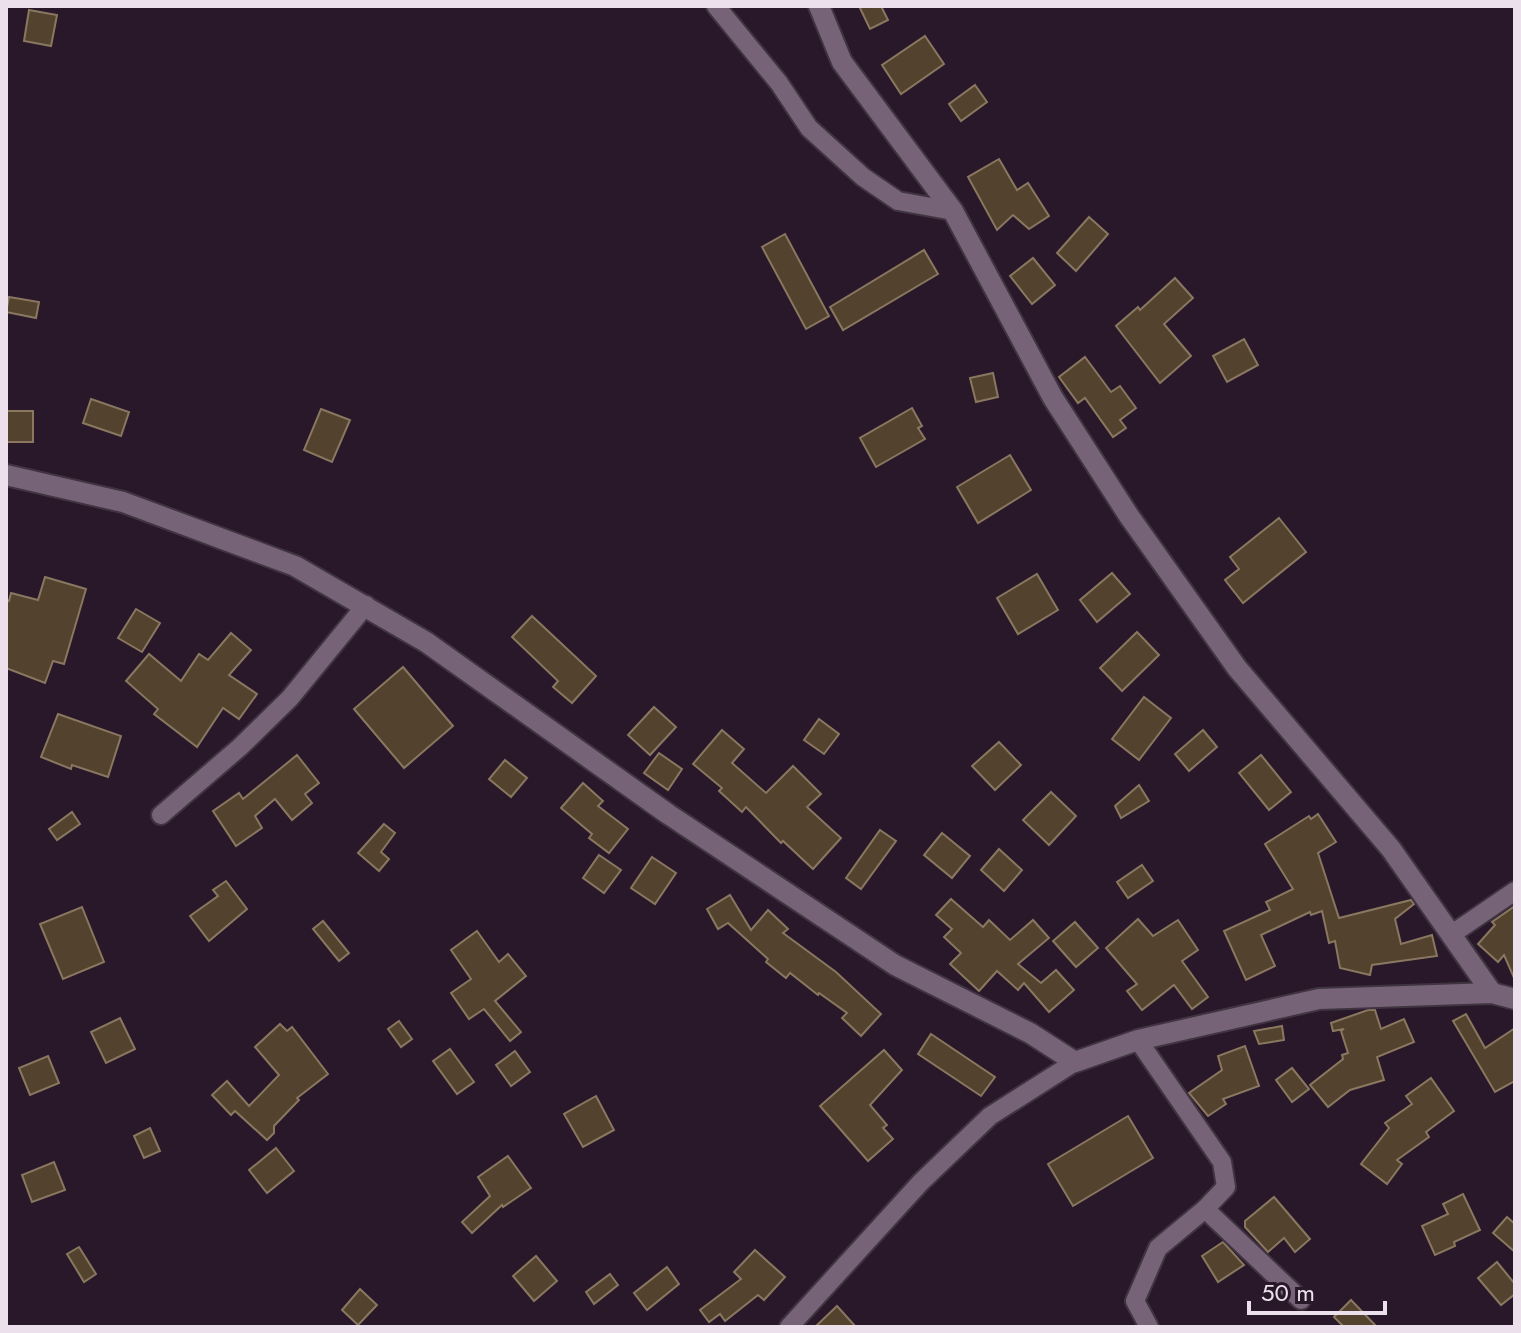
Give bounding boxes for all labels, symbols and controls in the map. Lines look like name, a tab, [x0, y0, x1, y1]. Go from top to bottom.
scale bar	[1249, 1265, 1385, 1315]
text: 50 m	[1261, 1275, 1315, 1310]

